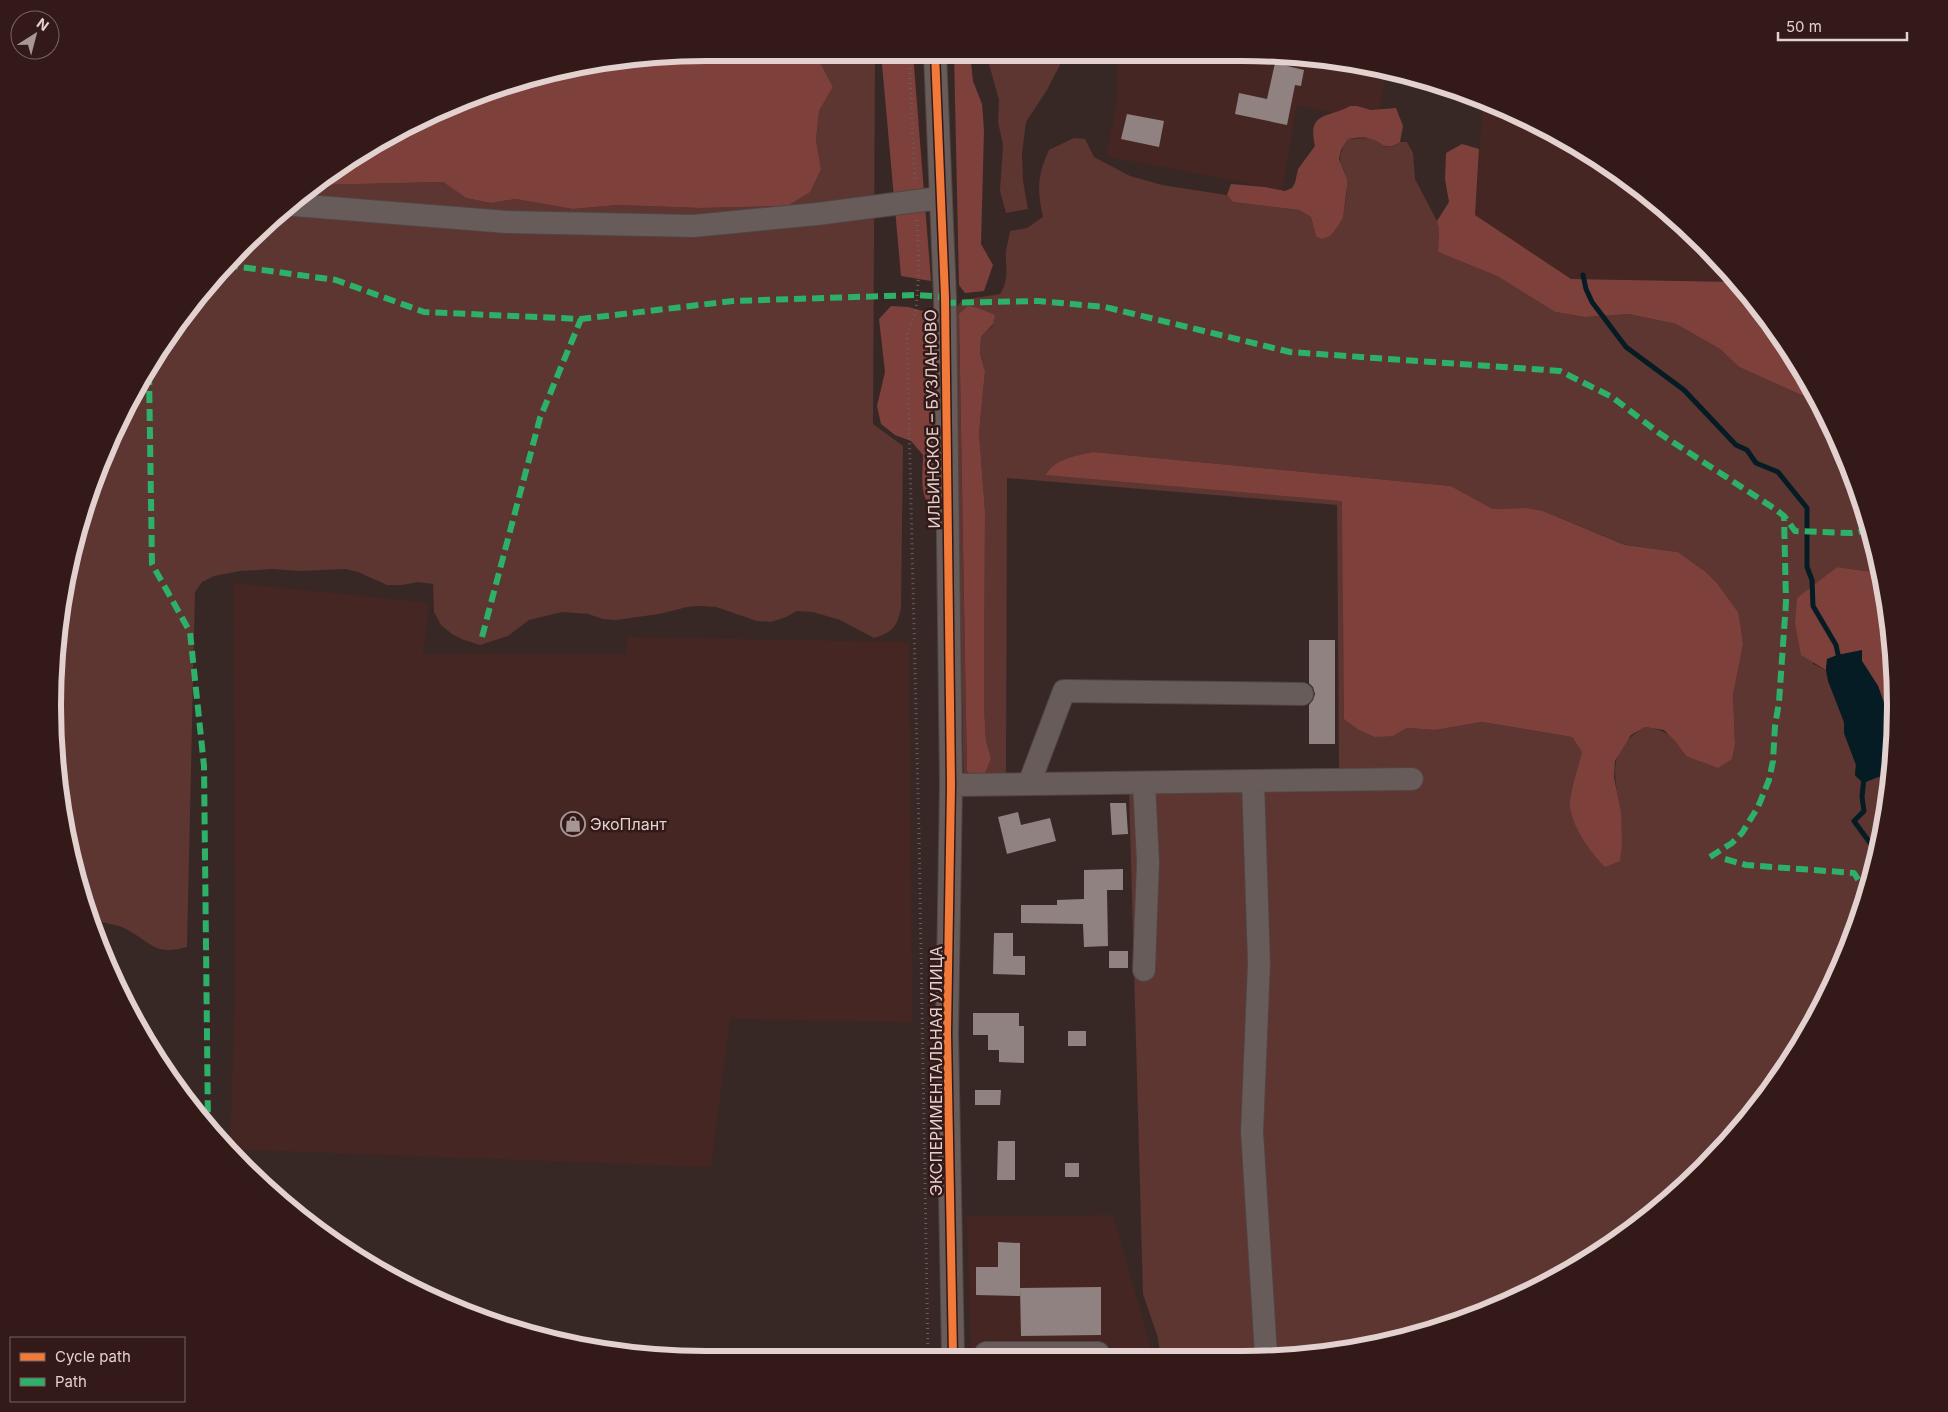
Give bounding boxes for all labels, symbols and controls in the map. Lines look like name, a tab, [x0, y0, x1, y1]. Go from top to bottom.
north arrow	[10, 10, 60, 60]
scale bar	[1778, 10, 1907, 42]
text: N	[34, 14, 52, 34]
text: 50 m	[1786, 17, 1822, 36]
street label: ИЛЬИНСКОЕ – БУЗЛАНОВО	[920, 309, 944, 529]
shop icon: ЭкоПлант	[560, 811, 586, 837]
place label: ЭкоПлант	[590, 814, 667, 834]
street label: ЭКСПЕРИМЕНТАЛЬНАЯ УЛИЦА	[926, 946, 946, 1196]
legend	[10, 1337, 185, 1402]
text: Cycle path	[55, 1347, 131, 1366]
text: Path	[55, 1372, 87, 1391]

